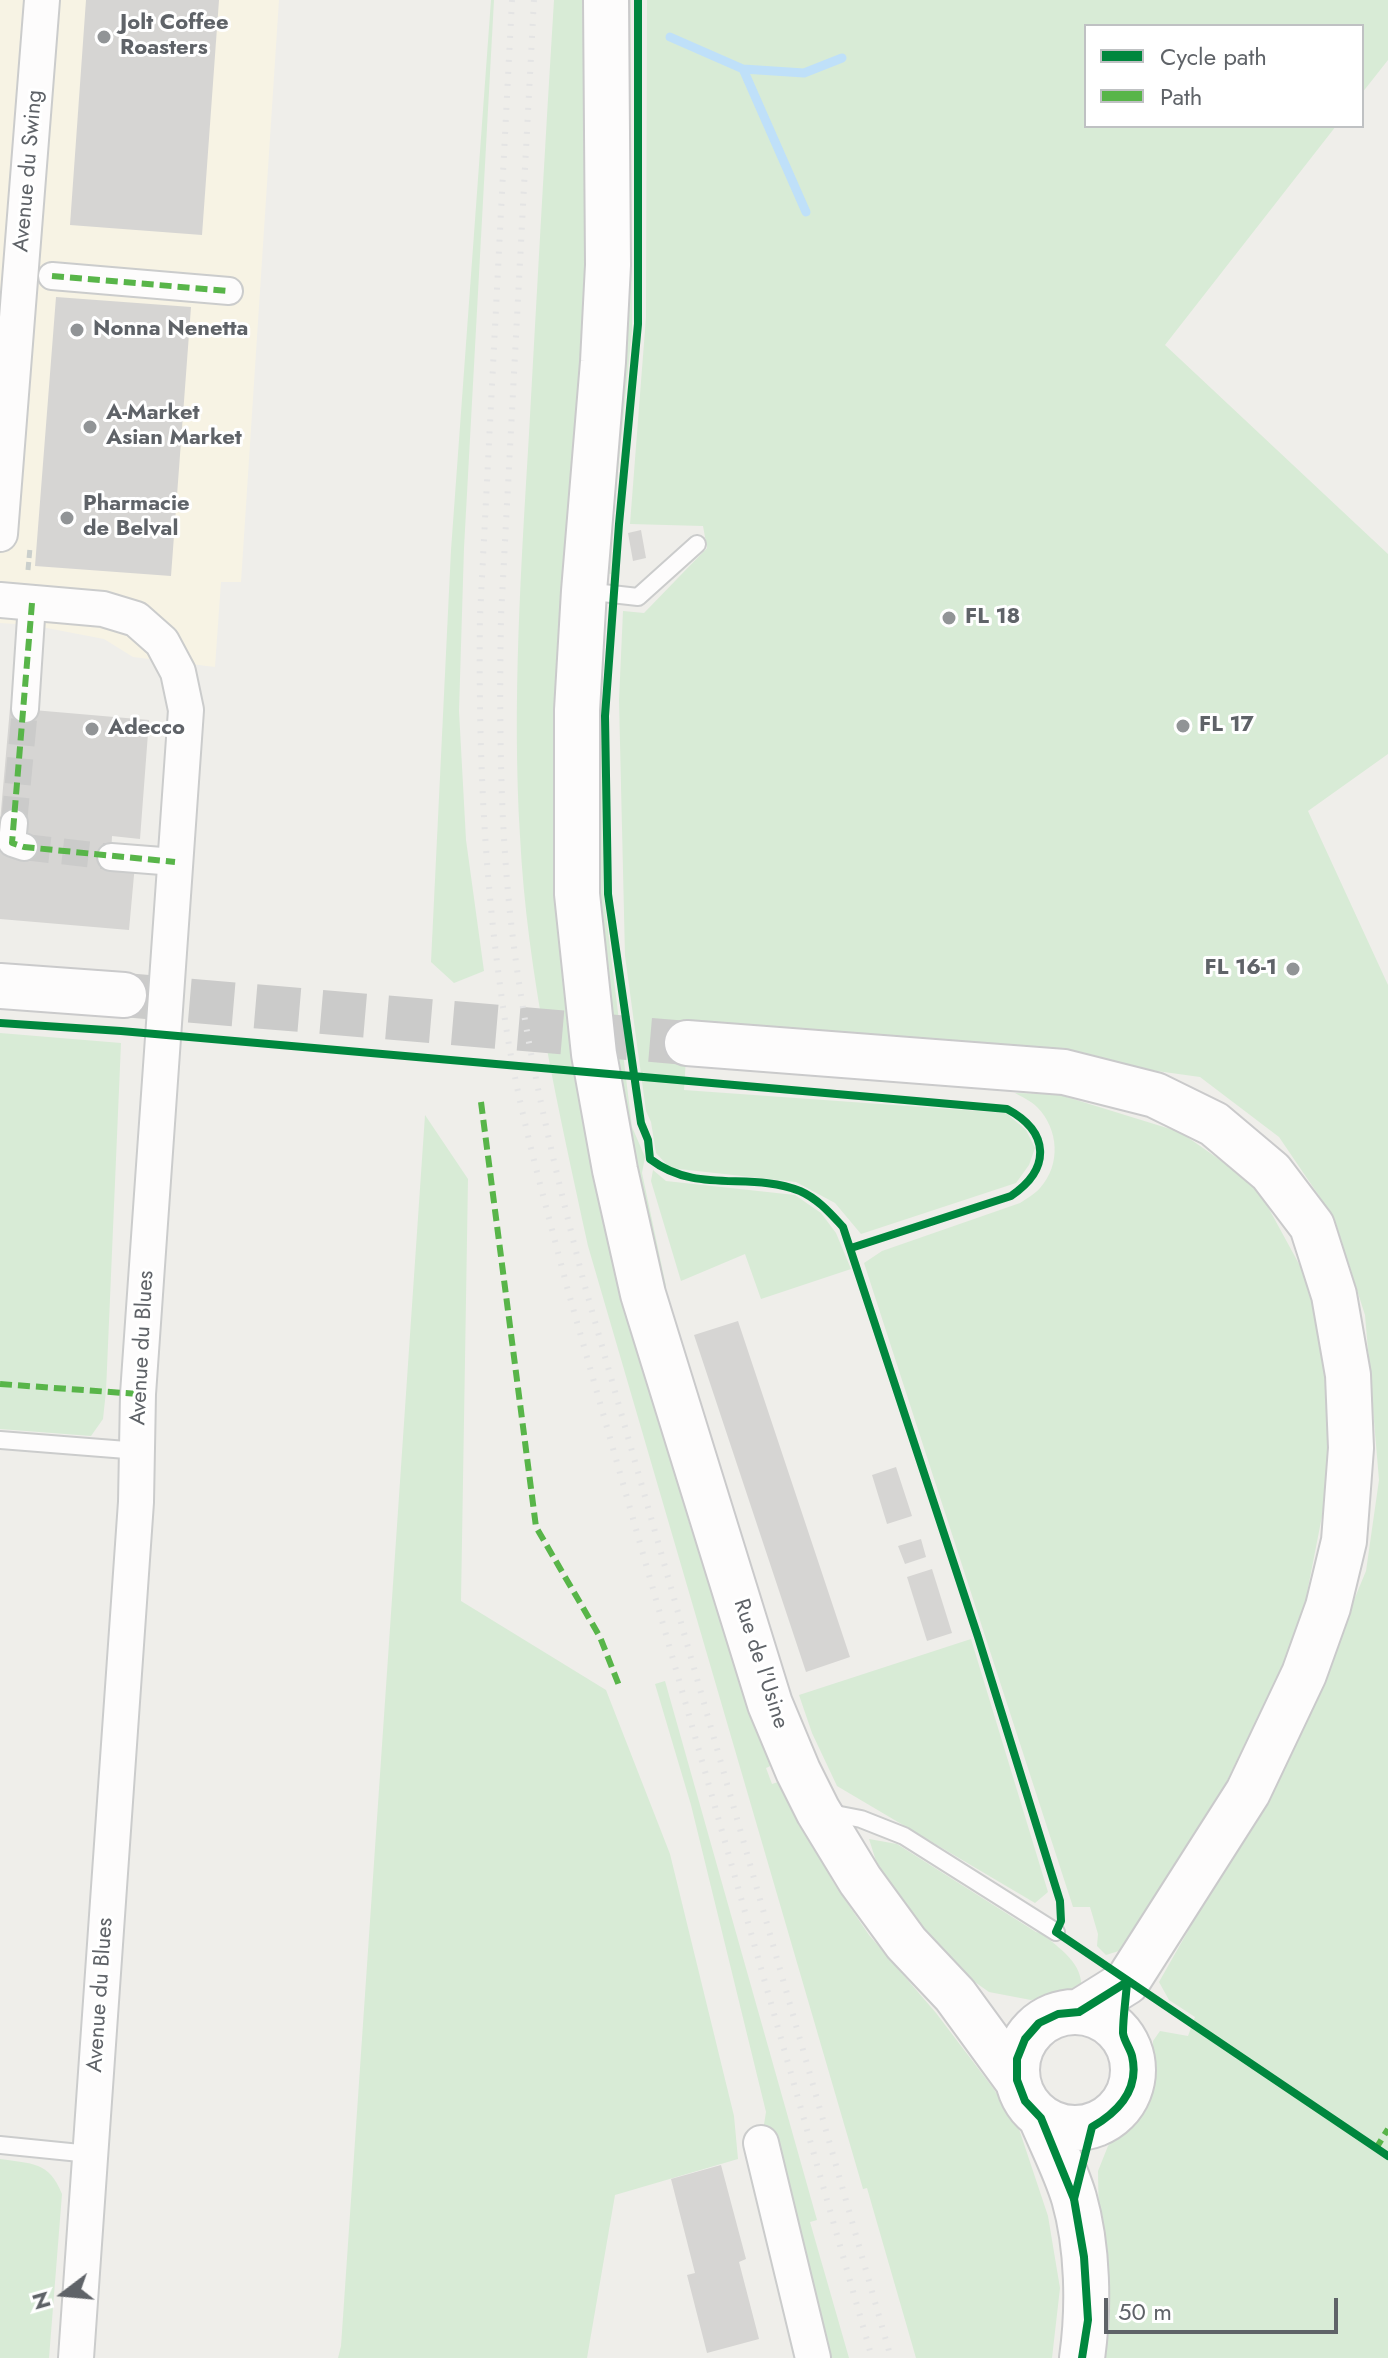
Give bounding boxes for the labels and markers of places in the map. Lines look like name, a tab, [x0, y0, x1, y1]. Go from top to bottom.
place label: Jolt Coffee Roasters	[120, 11, 229, 62]
marker: Jolt Coffee Roasters	[95, 28, 113, 46]
place label: Nonna Nenetta	[93, 317, 248, 343]
marker: Nonna Nenetta	[68, 321, 86, 339]
place label: A-Market Asian Market	[106, 401, 242, 452]
marker: A-Market Asian Market	[81, 418, 99, 436]
place label: Pharmacie de Belval	[83, 492, 190, 544]
marker: Pharmacie de Belval	[58, 509, 76, 527]
place label: FL 18	[965, 605, 1020, 631]
marker: FL 18	[940, 609, 958, 627]
place label: FL 17	[1199, 713, 1254, 739]
place label: Adecco	[108, 716, 185, 742]
marker: FL 17	[1174, 717, 1192, 735]
marker: Adecco	[83, 720, 101, 738]
place label: FL 16-1	[1205, 956, 1277, 982]
marker: FL 16-1	[1284, 960, 1302, 978]

